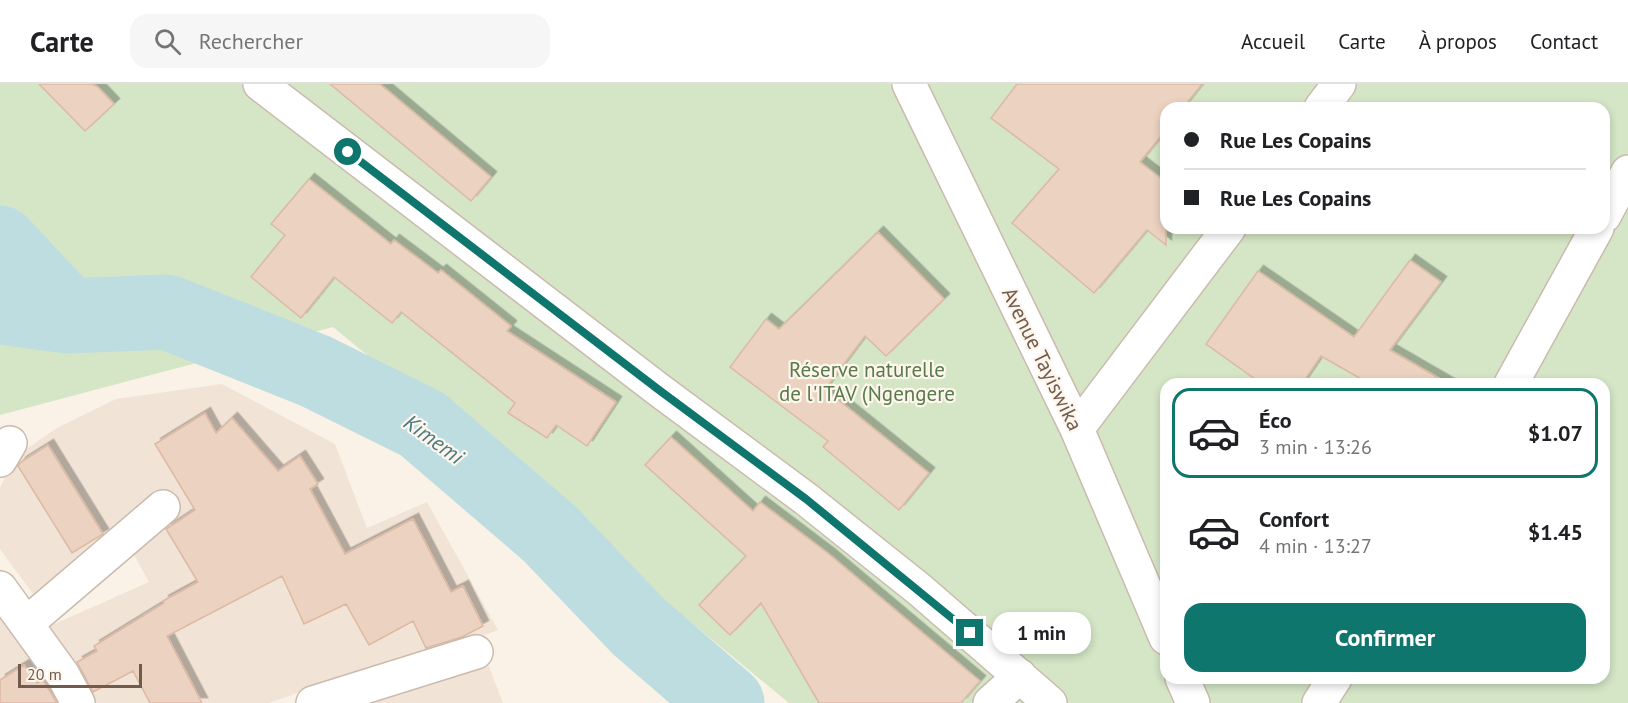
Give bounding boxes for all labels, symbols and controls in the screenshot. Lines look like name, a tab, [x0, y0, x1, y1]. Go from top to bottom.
search box	[130, 14, 550, 68]
text: Carte	[30, 23, 94, 60]
icon: search	[151, 25, 184, 58]
text: Rechercher	[199, 27, 303, 55]
text: Accueil	[1241, 28, 1305, 55]
text: Carte	[1338, 28, 1386, 55]
text: À propos	[1419, 28, 1497, 55]
text: Contact	[1530, 28, 1598, 55]
text: Rue Les Copains	[1220, 126, 1371, 154]
route start	[334, 138, 361, 165]
text: Rue Les Copains	[1220, 184, 1371, 212]
street label: Avenue Tayiswika	[996, 283, 1089, 435]
park label: Réserve naturelle de l'ITAV (Ngengere	[779, 356, 955, 407]
icon: car	[1187, 406, 1241, 460]
text: Éco	[1259, 406, 1291, 434]
water label: Kimemi	[399, 408, 471, 471]
text: $1.07	[1528, 419, 1583, 447]
text: 3 min · 13:26	[1259, 434, 1372, 460]
icon: car	[1187, 505, 1241, 559]
text: Confort	[1259, 505, 1329, 533]
text: $1.45	[1528, 518, 1583, 546]
text: 4 min · 13:27	[1259, 533, 1372, 559]
button: Confirmer	[1184, 603, 1586, 672]
callout: 1 min	[991, 612, 1090, 654]
route end	[956, 619, 983, 646]
text: 1 min	[1017, 620, 1066, 646]
scale bar	[18, 661, 142, 688]
text: 20 m	[27, 664, 62, 684]

